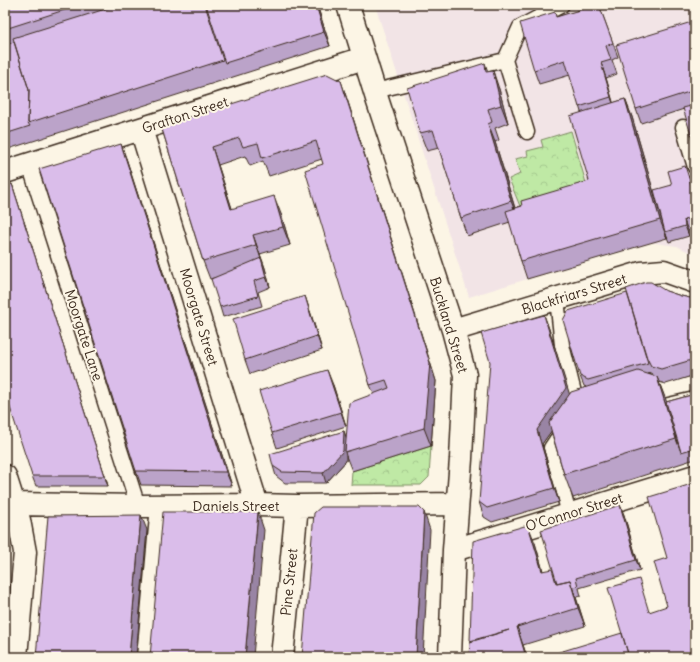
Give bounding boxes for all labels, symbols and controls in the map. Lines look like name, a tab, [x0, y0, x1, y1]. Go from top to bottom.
street label: Grafton Street	[140, 93, 231, 137]
street label: Moorgate Street	[176, 266, 222, 368]
street label: Blackfriars Street	[519, 269, 629, 318]
street label: Buckland Street	[426, 275, 472, 376]
street label: Moorgate Lane	[61, 287, 107, 383]
street label: O'Connor Street	[523, 489, 625, 535]
street label: Daniels Street	[193, 497, 280, 515]
street label: Pine Street	[277, 547, 302, 617]

